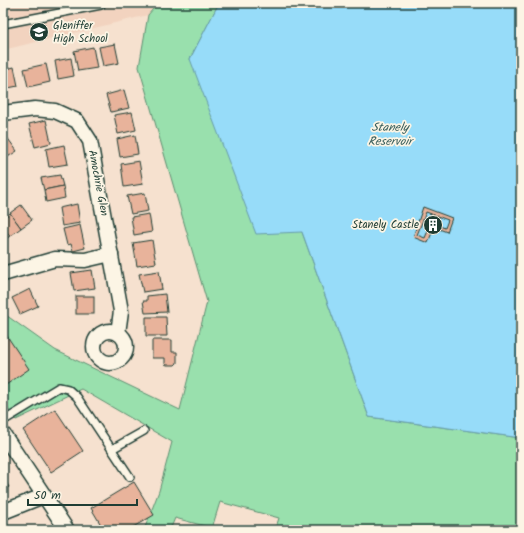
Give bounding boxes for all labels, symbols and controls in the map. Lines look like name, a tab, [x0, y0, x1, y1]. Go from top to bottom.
place label: Gleniffer High School	[53, 17, 108, 48]
school or university icon: Gleniffer High School	[28, 21, 50, 43]
water label: Stanely Reservoir	[368, 118, 415, 151]
street label: Amochrie Glen	[83, 148, 113, 218]
building icon: Stanely Castle	[422, 214, 444, 236]
place label: Stanely Castle	[352, 216, 419, 234]
scale bar	[28, 481, 137, 507]
text: 50 m	[34, 486, 61, 505]

